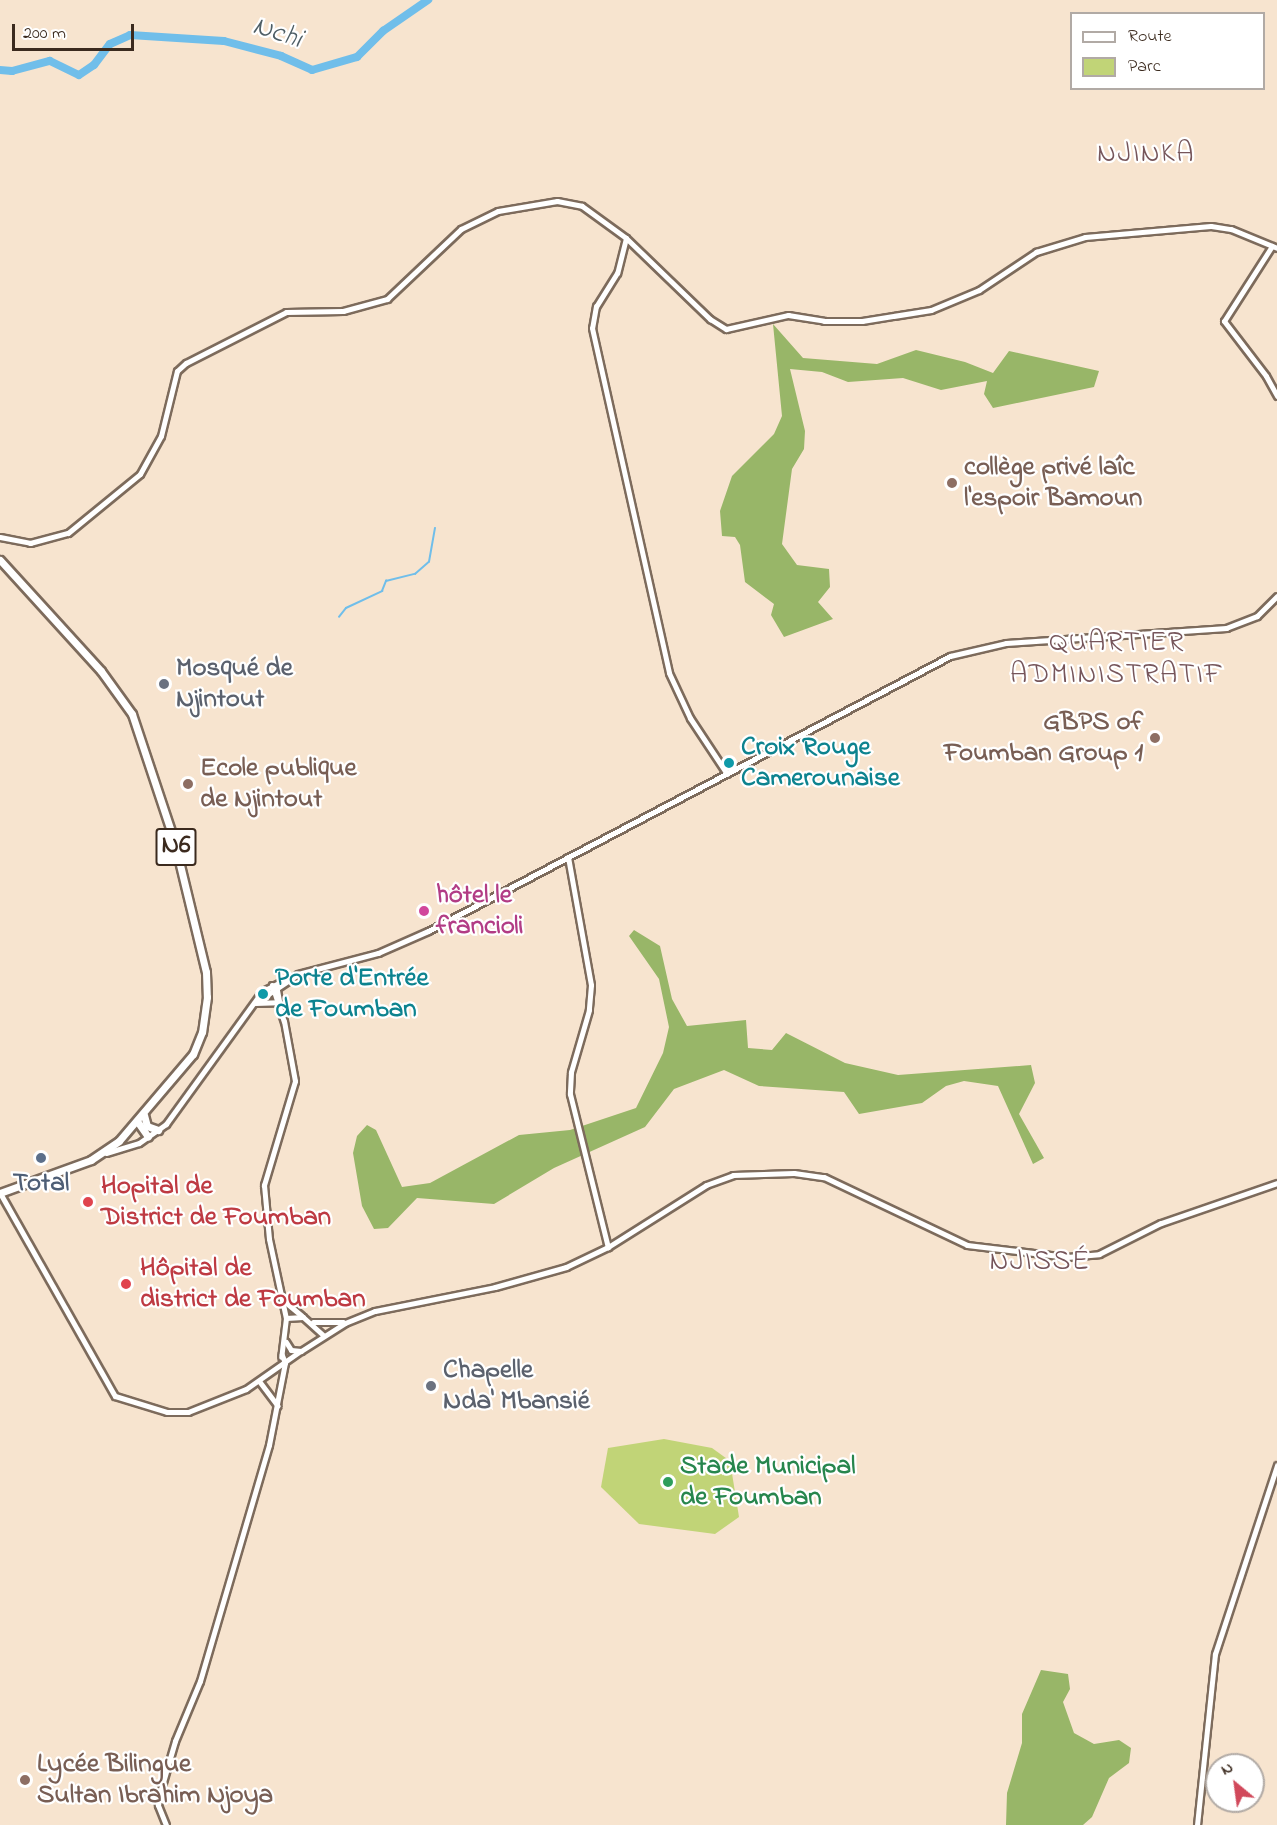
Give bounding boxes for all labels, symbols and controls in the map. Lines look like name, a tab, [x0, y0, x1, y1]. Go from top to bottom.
water label: Nchi	[248, 10, 306, 58]
scale bar	[15, 12, 136, 50]
legend	[1070, 12, 1265, 90]
text: 200 m	[23, 21, 66, 47]
text: Route	[1128, 24, 1172, 50]
text: Parc	[1128, 54, 1161, 80]
district label: NJINKA	[1097, 138, 1195, 172]
place label: collège privé laîc l'espoir Bamoun	[964, 451, 1142, 514]
marker: collège privé laîc l'espoir Bamoun	[945, 476, 959, 490]
district label: QUARTIER ADMINISTRATIF	[1010, 627, 1224, 693]
place label: Mosqué de Njintout	[176, 652, 293, 715]
marker: Mosqué de Njintout	[157, 677, 171, 691]
place label: GBPS of Foumban Group 1	[944, 706, 1143, 769]
place label: Croix Rouge Camerounaise	[741, 731, 900, 794]
marker: GBPS of Foumban Group 1	[1148, 731, 1162, 745]
place label: Ecole publique de Njintout	[200, 752, 357, 815]
marker: Croix Rouge Camerounaise	[722, 756, 736, 770]
marker: Ecole publique de Njintout	[181, 777, 195, 791]
road number: N6	[155, 824, 197, 870]
place label: hôtel le francioli	[436, 879, 523, 942]
marker: hôtel le francioli	[417, 904, 431, 918]
place label: Porte d'Entrée de Foumban	[275, 962, 429, 1025]
marker: Porte d'Entrée de Foumban	[256, 987, 270, 1001]
marker: Total	[34, 1151, 48, 1165]
place label: Total	[13, 1168, 69, 1200]
place label: Hopital de District de Foumban	[101, 1170, 331, 1233]
marker: Hopital de District de Foumban	[79, 1193, 97, 1211]
district label: NJISSÉ	[989, 1246, 1091, 1280]
place label: Hôpital de district de Foumban	[140, 1252, 365, 1315]
marker: Hôpital de district de Foumban	[117, 1275, 135, 1293]
place label: Chapelle Nda' Mbansié	[443, 1354, 590, 1417]
marker: Chapelle Nda' Mbansié	[424, 1379, 438, 1393]
place label: Stade Municipal de Foumban	[680, 1450, 856, 1513]
marker: Stade Municipal de Foumban	[661, 1475, 675, 1489]
place label: Lycée Bilingue Sultan Ibrahim Njoya	[37, 1748, 273, 1811]
north arrow	[1205, 1753, 1265, 1813]
text: N	[1217, 1756, 1238, 1782]
marker: Lycée Bilingue Sultan Ibrahim Njoya	[18, 1773, 32, 1787]

